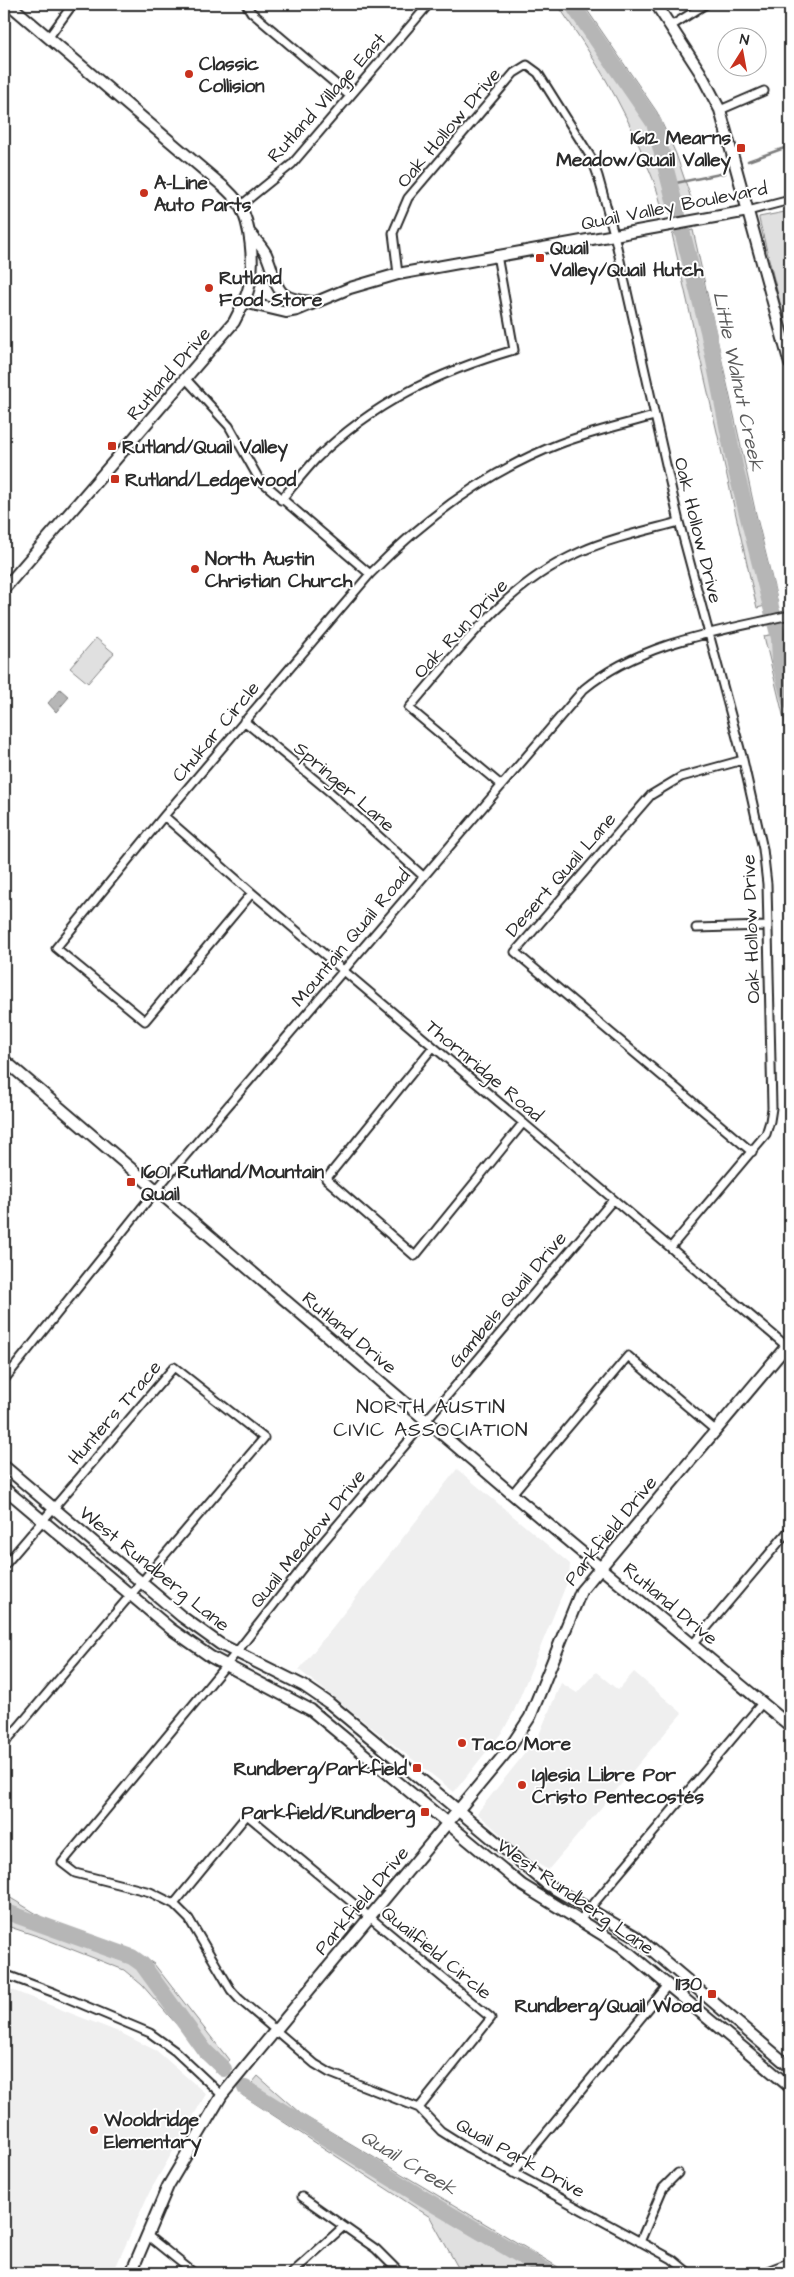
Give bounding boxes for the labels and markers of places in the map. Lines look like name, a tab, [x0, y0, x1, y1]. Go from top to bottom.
place label: Classic Collision	[199, 51, 265, 100]
marker: Classic Collision	[183, 68, 195, 80]
place label: 1612 Mearns Meadow/Quail Valley	[556, 125, 732, 175]
marker: 1612 Mearns Meadow/Quail Valley	[735, 142, 747, 154]
place label: A-Line Auto Parts	[154, 170, 252, 219]
marker: A-Line Auto Parts	[138, 187, 150, 199]
place label: Quail Valley/Quail Hutch	[549, 235, 704, 285]
marker: Quail Valley/Quail Hutch	[534, 252, 546, 264]
place label: Rutland Food Store	[219, 265, 323, 314]
marker: Rutland Food Store	[203, 282, 215, 294]
place label: Rutland/Quail Valley	[122, 434, 289, 462]
marker: Rutland/Quail Valley	[106, 440, 118, 452]
place label: Rutland/Ledgewood	[125, 467, 296, 495]
marker: Rutland/Ledgewood	[109, 473, 121, 485]
place label: North Austin Christian Church	[205, 546, 353, 595]
marker: North Austin Christian Church	[189, 563, 201, 575]
place label: 1601 Rutland/Mountain Quail	[141, 1159, 325, 1208]
marker: 1601 Rutland/Mountain Quail	[125, 1176, 137, 1188]
place label: Taco More	[471, 1731, 572, 1758]
marker: Taco More	[456, 1737, 468, 1749]
place label: Rundberg/Parkfield	[234, 1756, 407, 1784]
marker: Rundberg/Parkfield	[411, 1762, 423, 1774]
place label: Iglesia Libre Por Cristo Pentecostés	[532, 1762, 704, 1811]
marker: Iglesia Libre Por Cristo Pentecostés	[516, 1779, 528, 1791]
place label: Parkfield/Rundberg	[242, 1800, 415, 1828]
marker: Parkfield/Rundberg	[419, 1806, 431, 1818]
place label: 1130 Rundberg/Quail Wood	[514, 1971, 702, 2021]
marker: 1130 Rundberg/Quail Wood	[706, 1988, 718, 2000]
place label: Wooldridge Elementary	[103, 2107, 202, 2157]
marker: Wooldridge Elementary	[88, 2124, 100, 2136]

